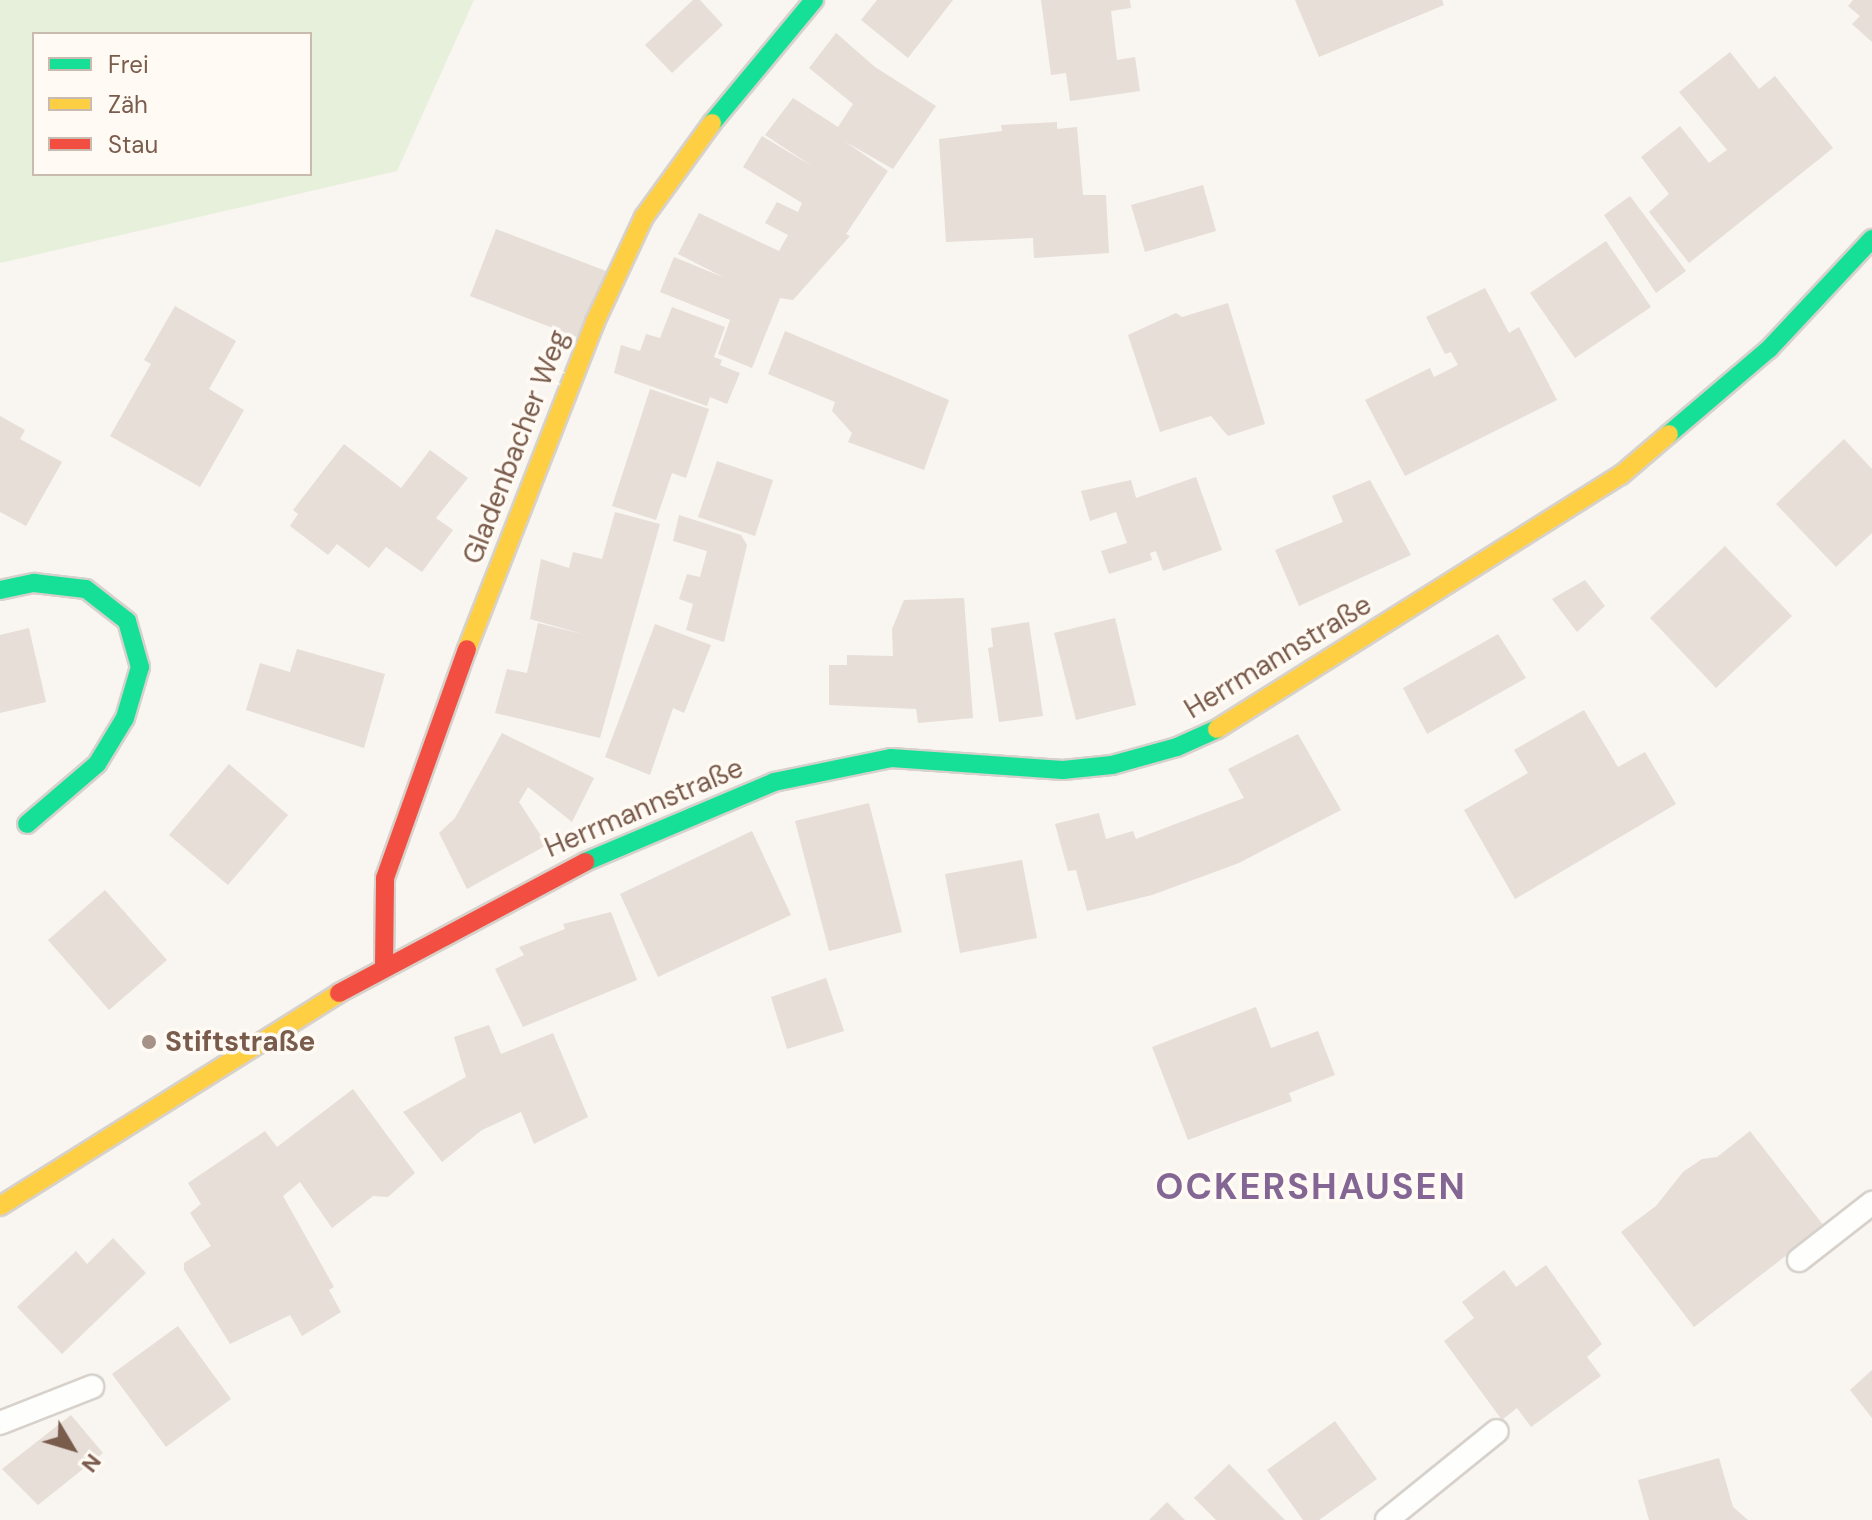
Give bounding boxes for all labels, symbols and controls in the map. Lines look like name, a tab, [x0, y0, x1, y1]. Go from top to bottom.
legend	[32, 32, 312, 176]
text: Frei	[108, 49, 149, 80]
text: Zäh	[108, 89, 148, 120]
text: Stau	[108, 129, 158, 160]
street label: Gladenbacher Weg	[456, 325, 576, 569]
street label: Herrmannstraße	[1178, 588, 1378, 726]
street label: Herrmannstraße	[540, 751, 748, 865]
place label: Stiftstraße	[165, 1025, 315, 1059]
marker: Stiftstraße	[140, 1033, 158, 1051]
district label: OCKERSHAUSEN	[1155, 1165, 1467, 1209]
north arrow	[32, 1408, 112, 1488]
text: N	[75, 1448, 108, 1478]

